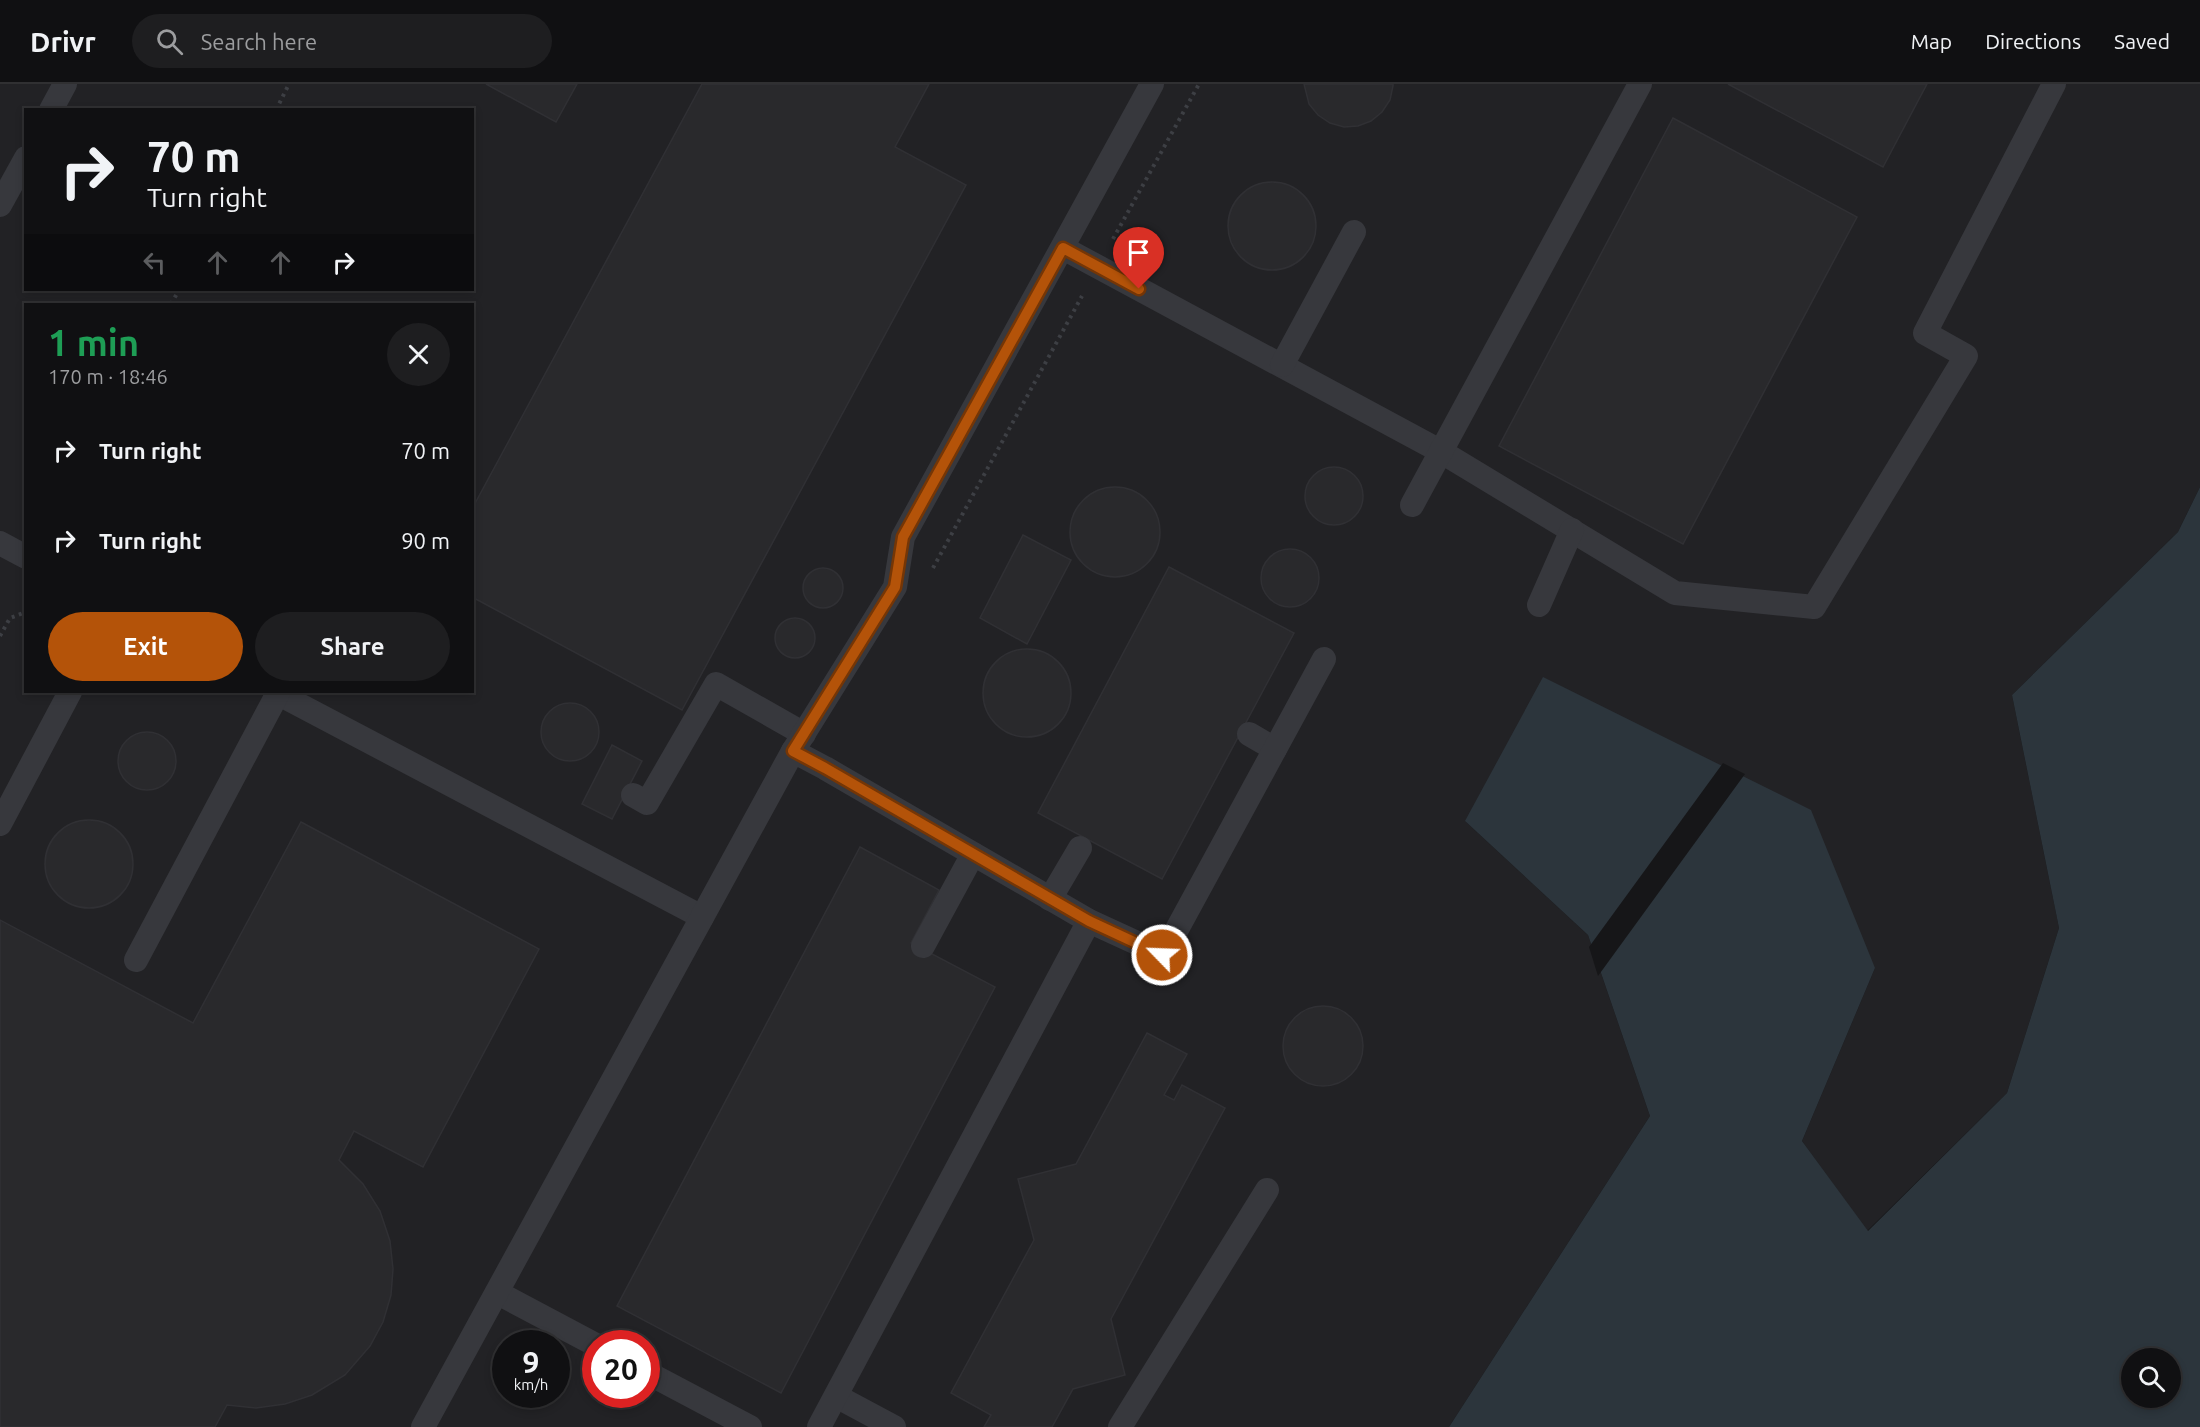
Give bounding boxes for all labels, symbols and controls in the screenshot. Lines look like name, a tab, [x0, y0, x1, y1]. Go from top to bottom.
search box	[132, 14, 552, 68]
icon: search	[153, 25, 186, 58]
text: Drivr	[30, 26, 96, 57]
text: Search here	[201, 29, 317, 54]
text: Map	[1911, 29, 1952, 53]
text: Directions	[1985, 29, 2081, 53]
text: Saved	[2114, 29, 2170, 53]
icon: right	[48, 132, 126, 210]
text: 70 m	[147, 133, 241, 180]
text: Turn right	[147, 182, 267, 212]
pin	[1113, 227, 1164, 289]
icon: arrive	[1122, 236, 1155, 269]
icon: left	[138, 246, 171, 279]
icon: ahead	[201, 246, 234, 279]
icon: ahead	[264, 246, 297, 279]
icon: right	[327, 246, 360, 279]
text: 1 min	[48, 322, 139, 363]
button: close	[387, 323, 450, 386]
text: 170 m · 18:46	[48, 365, 168, 388]
icon: right	[48, 434, 81, 467]
text: Turn right	[99, 438, 201, 463]
text: 70 m	[401, 438, 450, 463]
icon: right	[48, 524, 81, 557]
text: Turn right	[99, 528, 201, 553]
text: 90 m	[401, 528, 450, 553]
button: Exit	[48, 612, 243, 681]
button: Share	[255, 612, 450, 681]
position arrow	[1130, 923, 1194, 987]
speed limit sign: 20	[582, 1330, 660, 1408]
text: 9	[523, 1345, 539, 1379]
map controls	[2121, 1348, 2181, 1408]
button: search	[2121, 1348, 2181, 1408]
text: km/h	[514, 1376, 548, 1393]

